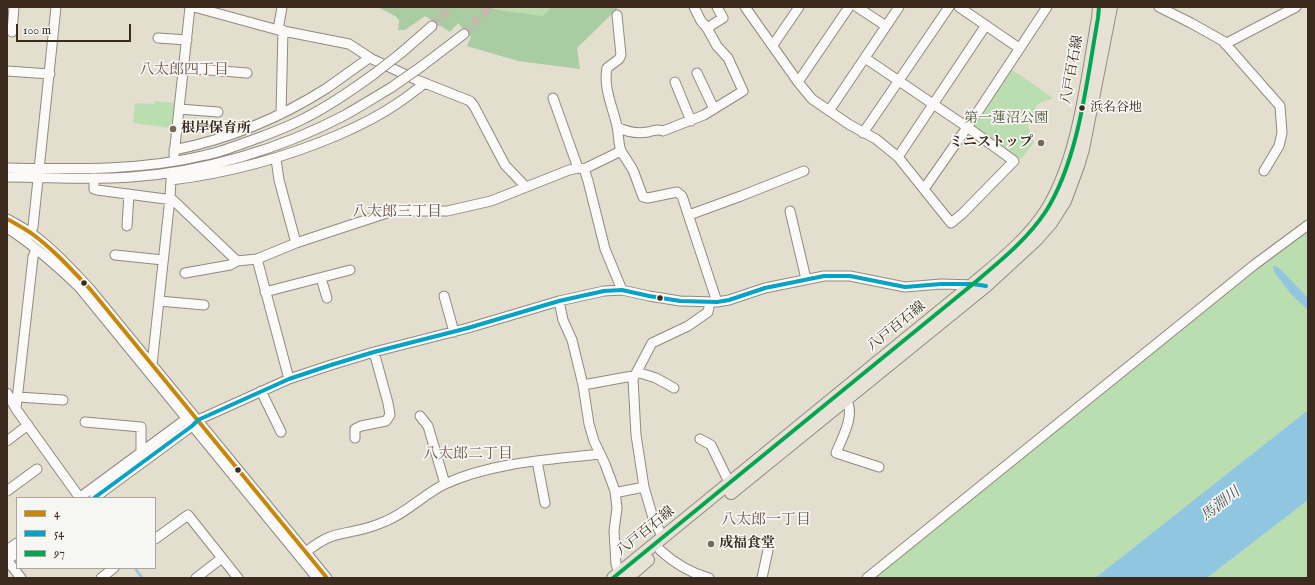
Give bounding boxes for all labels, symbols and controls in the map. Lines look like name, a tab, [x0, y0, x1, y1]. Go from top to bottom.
scale bar	[18, 16, 133, 42]
text: 100 m	[23, 23, 51, 38]
street label: 八戸百石線	[1059, 34, 1087, 106]
district label: 八太郎四丁目	[139, 62, 229, 80]
place label: 浜名谷地	[1090, 100, 1142, 116]
marker: 浜名谷地	[1077, 103, 1087, 113]
park label: 第一蓮沼公園	[964, 111, 1048, 127]
place label: 根岸保育所	[181, 121, 251, 137]
marker: 根岸保育所	[168, 124, 178, 134]
place label: ミニストップ	[949, 135, 1033, 151]
marker: ミニストップ	[1036, 138, 1046, 148]
district label: 八太郎三丁目	[352, 204, 442, 222]
unlabelled marker	[79, 278, 89, 288]
unlabelled marker	[655, 293, 665, 303]
street label: 八戸百石線	[865, 298, 929, 356]
district label: 八太郎二丁目	[423, 446, 513, 464]
unlabelled marker	[233, 465, 243, 475]
water label: 馬淵川	[1198, 484, 1244, 526]
legend	[16, 497, 156, 569]
street label: 八戸百石線	[614, 503, 678, 561]
text: 4	[54, 506, 60, 521]
district label: 八太郎一丁目	[721, 512, 811, 530]
text: 54	[54, 526, 64, 541]
place label: 成福食堂	[719, 536, 775, 552]
marker: 成福食堂	[706, 539, 716, 549]
text: 97	[54, 546, 65, 561]

